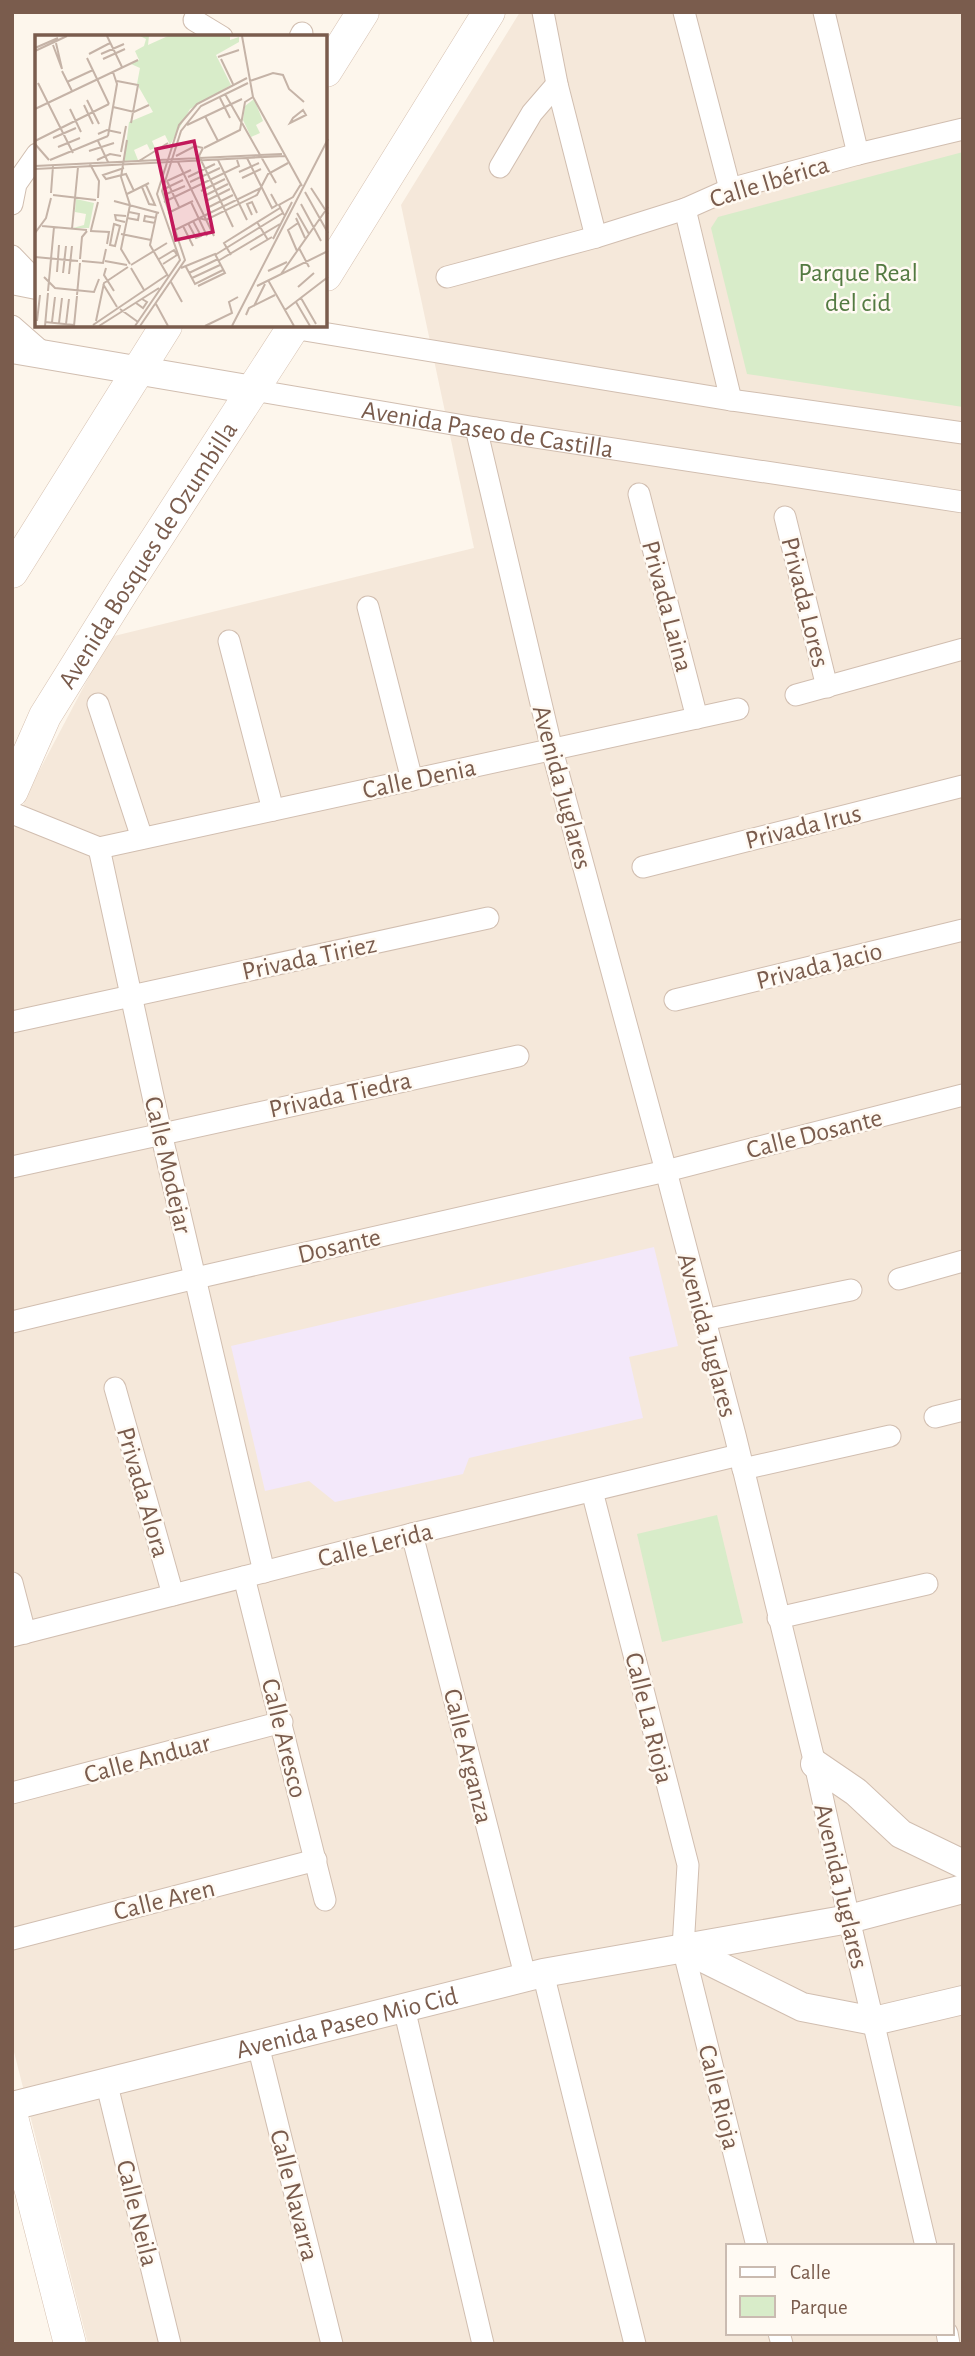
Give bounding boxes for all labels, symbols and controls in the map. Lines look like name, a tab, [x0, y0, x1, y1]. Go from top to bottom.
inset map	[35, 35, 327, 327]
street label: Calle Ibérica	[706, 151, 832, 212]
park label: Parque Real del cid	[798, 260, 918, 316]
street label: Avenida Paseo de Castilla	[360, 397, 615, 463]
street label: Avenida Bosques de Ozumbilla	[54, 417, 243, 693]
street label: Privada Lores	[776, 535, 834, 670]
street label: Privada Laina	[637, 538, 697, 675]
street label: Avenida Juglares	[528, 703, 596, 872]
street label: Calle Denia	[360, 754, 478, 804]
street label: Privada Irus	[743, 800, 864, 854]
street label: Privada Tiriez	[240, 931, 379, 985]
street label: Privada Jacio	[754, 938, 885, 994]
street label: Privada Tiedra	[267, 1067, 414, 1123]
street label: Calle Modejar	[140, 1094, 197, 1237]
street label: Calle Dosante	[744, 1105, 885, 1163]
street label: Dosante	[295, 1224, 383, 1268]
street label: Avenida Juglares	[673, 1251, 741, 1420]
street label: Privada Alora	[112, 1424, 174, 1560]
street label: Calle Lerida	[315, 1518, 435, 1572]
street label: Calle La Rioja	[620, 1650, 678, 1786]
street label: Calle Aresco	[257, 1676, 311, 1801]
street label: Calle Arganza	[439, 1686, 497, 1826]
street label: Calle Anduar	[81, 1729, 214, 1788]
street label: Avenida Juglares	[809, 1801, 873, 1971]
street label: Calle Aren	[111, 1875, 217, 1925]
street label: Avenida Paseo Mio Cid	[233, 1983, 460, 2063]
street label: Calle Rioja	[693, 2042, 745, 2152]
street label: Calle Navarra	[265, 2127, 323, 2264]
street label: Calle Neila	[111, 2157, 163, 2269]
legend	[726, 2244, 954, 2335]
text: Calle	[790, 2262, 831, 2283]
text: Parque	[790, 2297, 848, 2318]

